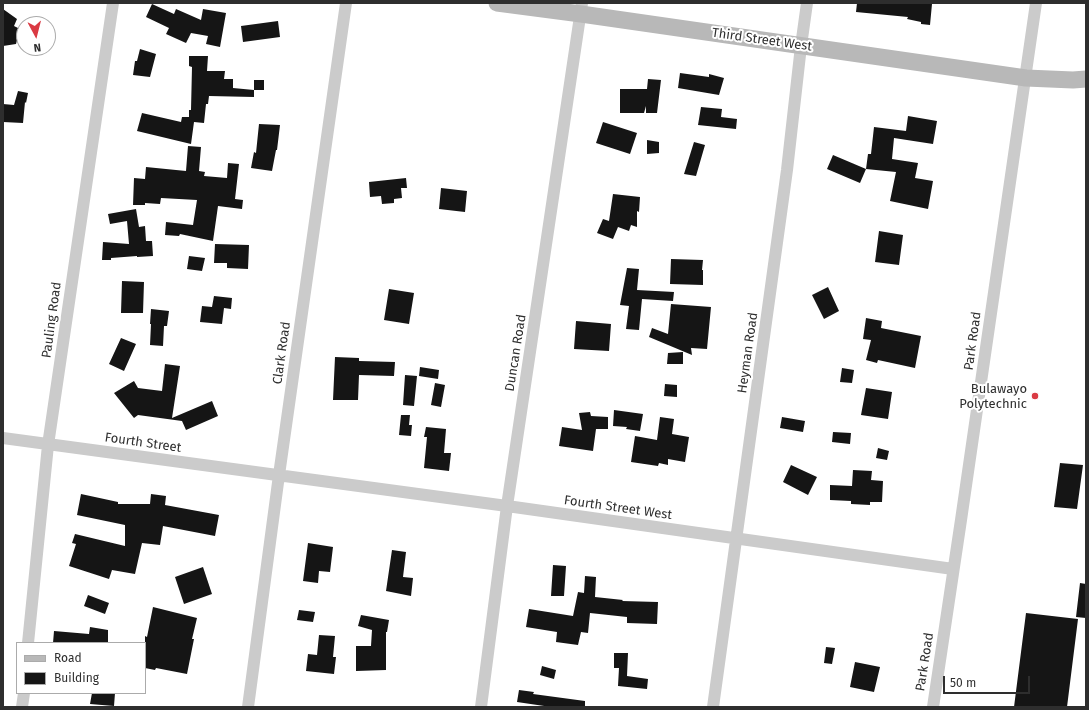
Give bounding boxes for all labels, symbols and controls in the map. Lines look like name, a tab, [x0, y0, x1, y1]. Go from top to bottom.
north arrow	[16, 16, 56, 56]
street label: Third Street West	[711, 25, 813, 55]
text: N	[33, 41, 42, 54]
street label: Pauling Road	[39, 281, 65, 359]
street label: Park Road	[961, 311, 985, 371]
street label: Heyman Road	[735, 312, 761, 394]
street label: Duncan Road	[502, 313, 530, 393]
street label: Clark Road	[270, 321, 294, 385]
place label: Bulawayo Polytechnic	[959, 381, 1027, 412]
marker: Bulawayo Polytechnic	[1030, 391, 1040, 401]
street label: Fourth Street	[104, 430, 182, 456]
street label: Fourth Street West	[563, 493, 673, 523]
street label: Park Road	[913, 632, 937, 692]
legend	[16, 642, 146, 694]
text: Road	[54, 651, 82, 665]
scale bar	[945, 668, 1032, 694]
text: Building	[54, 671, 99, 685]
text: 50 m	[950, 676, 976, 690]

